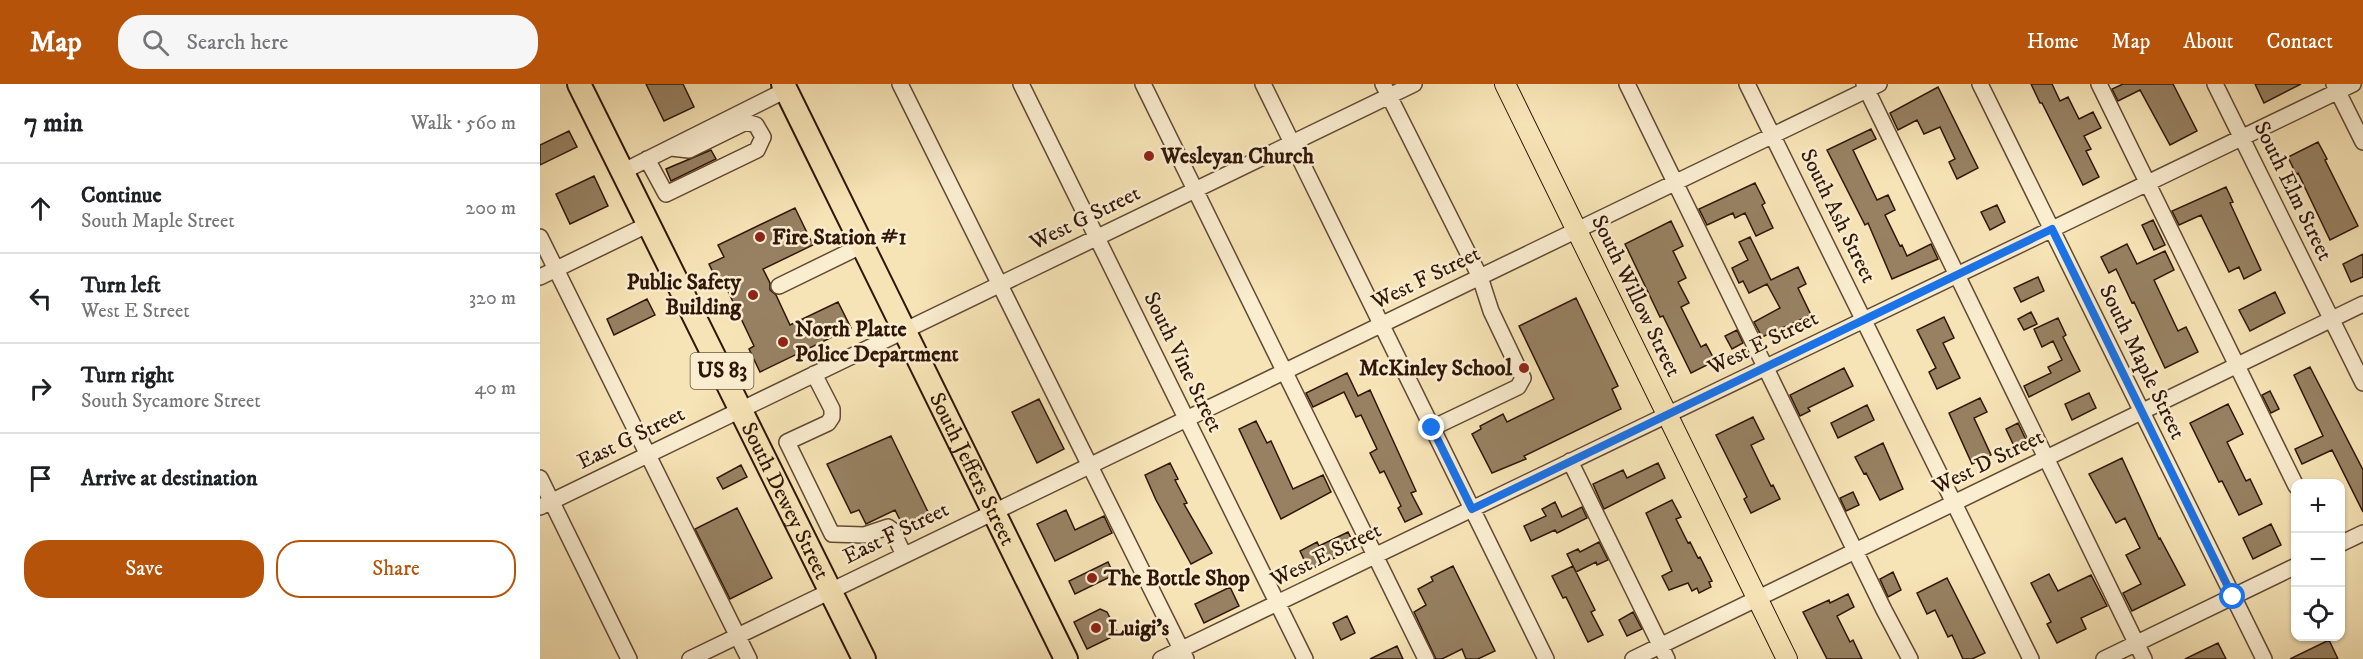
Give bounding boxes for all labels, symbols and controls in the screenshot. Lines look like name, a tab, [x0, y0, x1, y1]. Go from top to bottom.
search box	[118, 15, 538, 69]
text: Map	[30, 25, 82, 60]
icon: search	[139, 26, 172, 59]
text: Search here	[187, 29, 288, 56]
text: Home	[2027, 29, 2079, 55]
text: Map	[2112, 29, 2150, 55]
text: About	[2183, 29, 2234, 55]
text: Contact	[2267, 29, 2333, 55]
text: 7 min	[24, 107, 83, 140]
text: Walk · 560 m	[411, 111, 516, 136]
street label: South Elm Street	[2248, 117, 2338, 265]
place label: Wesleyan Church	[1160, 143, 1314, 170]
street label: South Ash Street	[1794, 145, 1882, 287]
marker: Wesleyan Church	[1142, 149, 1156, 163]
street label: West G Street	[1025, 180, 1145, 257]
text: Continue	[81, 182, 162, 209]
icon: ahead	[24, 192, 57, 225]
text: 200 m	[465, 196, 516, 221]
text: South Maple Street	[81, 209, 235, 234]
street label: South Willow Street	[1585, 211, 1687, 381]
place label: Fire Station #1	[772, 224, 906, 251]
marker: Fire Station #1	[753, 230, 767, 244]
street label: West F Street	[1366, 240, 1485, 316]
place label: Public Safety Building	[627, 269, 742, 321]
text: Turn left	[81, 272, 161, 299]
street label: South Maple Street	[2093, 280, 2191, 444]
icon: left	[24, 282, 57, 315]
text: 320 m	[469, 286, 516, 311]
street label: South Vine Street	[1137, 287, 1229, 437]
marker: Public Safety Building	[746, 288, 760, 302]
text: West E Street	[81, 299, 190, 324]
street label: West E Street	[1702, 305, 1823, 382]
place label: North Platte Police Department	[795, 316, 959, 368]
marker: North Platte Police Department	[776, 335, 790, 349]
road number: US 83	[690, 353, 753, 389]
place label: McKinley School	[1359, 355, 1512, 382]
marker: McKinley School	[1517, 361, 1531, 375]
text: Turn right	[81, 362, 174, 389]
icon: right	[24, 372, 57, 405]
text: 40 m	[474, 376, 516, 401]
street label: South Jeffers Street	[923, 388, 1022, 550]
text: South Sycamore Street	[81, 389, 261, 414]
street label: East G Street	[573, 400, 689, 476]
route end	[1418, 414, 1444, 440]
street label: South Dewey Street	[735, 418, 836, 584]
street label: West D Street	[1927, 423, 2048, 501]
icon: arrive	[24, 462, 57, 495]
text: Arrive at destination	[81, 465, 258, 492]
map controls	[2291, 479, 2345, 641]
button: +	[2291, 479, 2345, 533]
street label: East F Street	[839, 496, 953, 570]
street label: West E Street	[1265, 517, 1386, 594]
button: −	[2291, 533, 2345, 587]
button: Save	[24, 540, 264, 598]
button: Share	[276, 540, 516, 598]
place label: The Bottle Shop	[1103, 565, 1250, 592]
marker: The Bottle Shop	[1085, 571, 1099, 585]
route start	[2219, 583, 2245, 609]
button: locate	[2291, 587, 2345, 641]
place label: Luigi's	[1108, 615, 1170, 642]
marker: Luigi's	[1089, 621, 1103, 635]

